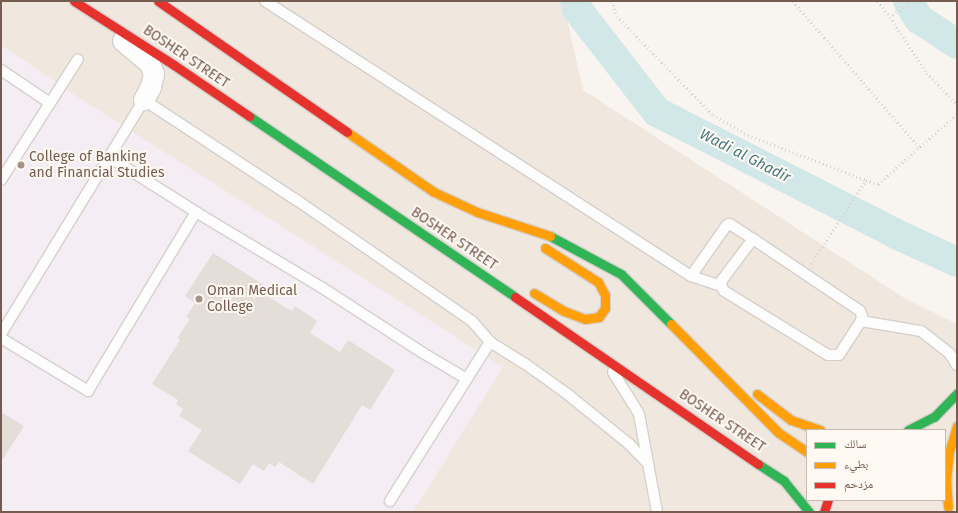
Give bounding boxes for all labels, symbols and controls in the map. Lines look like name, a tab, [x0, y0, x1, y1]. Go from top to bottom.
street label: BOSHER STREET	[140, 22, 232, 92]
water label: Wadi al Ghadir	[697, 125, 793, 187]
place label: College of Banking and Financial Studies	[29, 149, 165, 182]
marker: College of Banking and Financial Studies	[16, 160, 26, 170]
street label: BOSHER STREET	[408, 204, 500, 274]
place label: Oman Medical College	[207, 283, 297, 316]
marker: Oman Medical College	[194, 294, 204, 304]
street label: BOSHER STREET	[676, 386, 768, 456]
legend	[806, 429, 946, 501]
text: سالك	[844, 437, 866, 451]
text: بطيء	[844, 457, 868, 471]
text: مزدحم	[844, 477, 873, 491]

